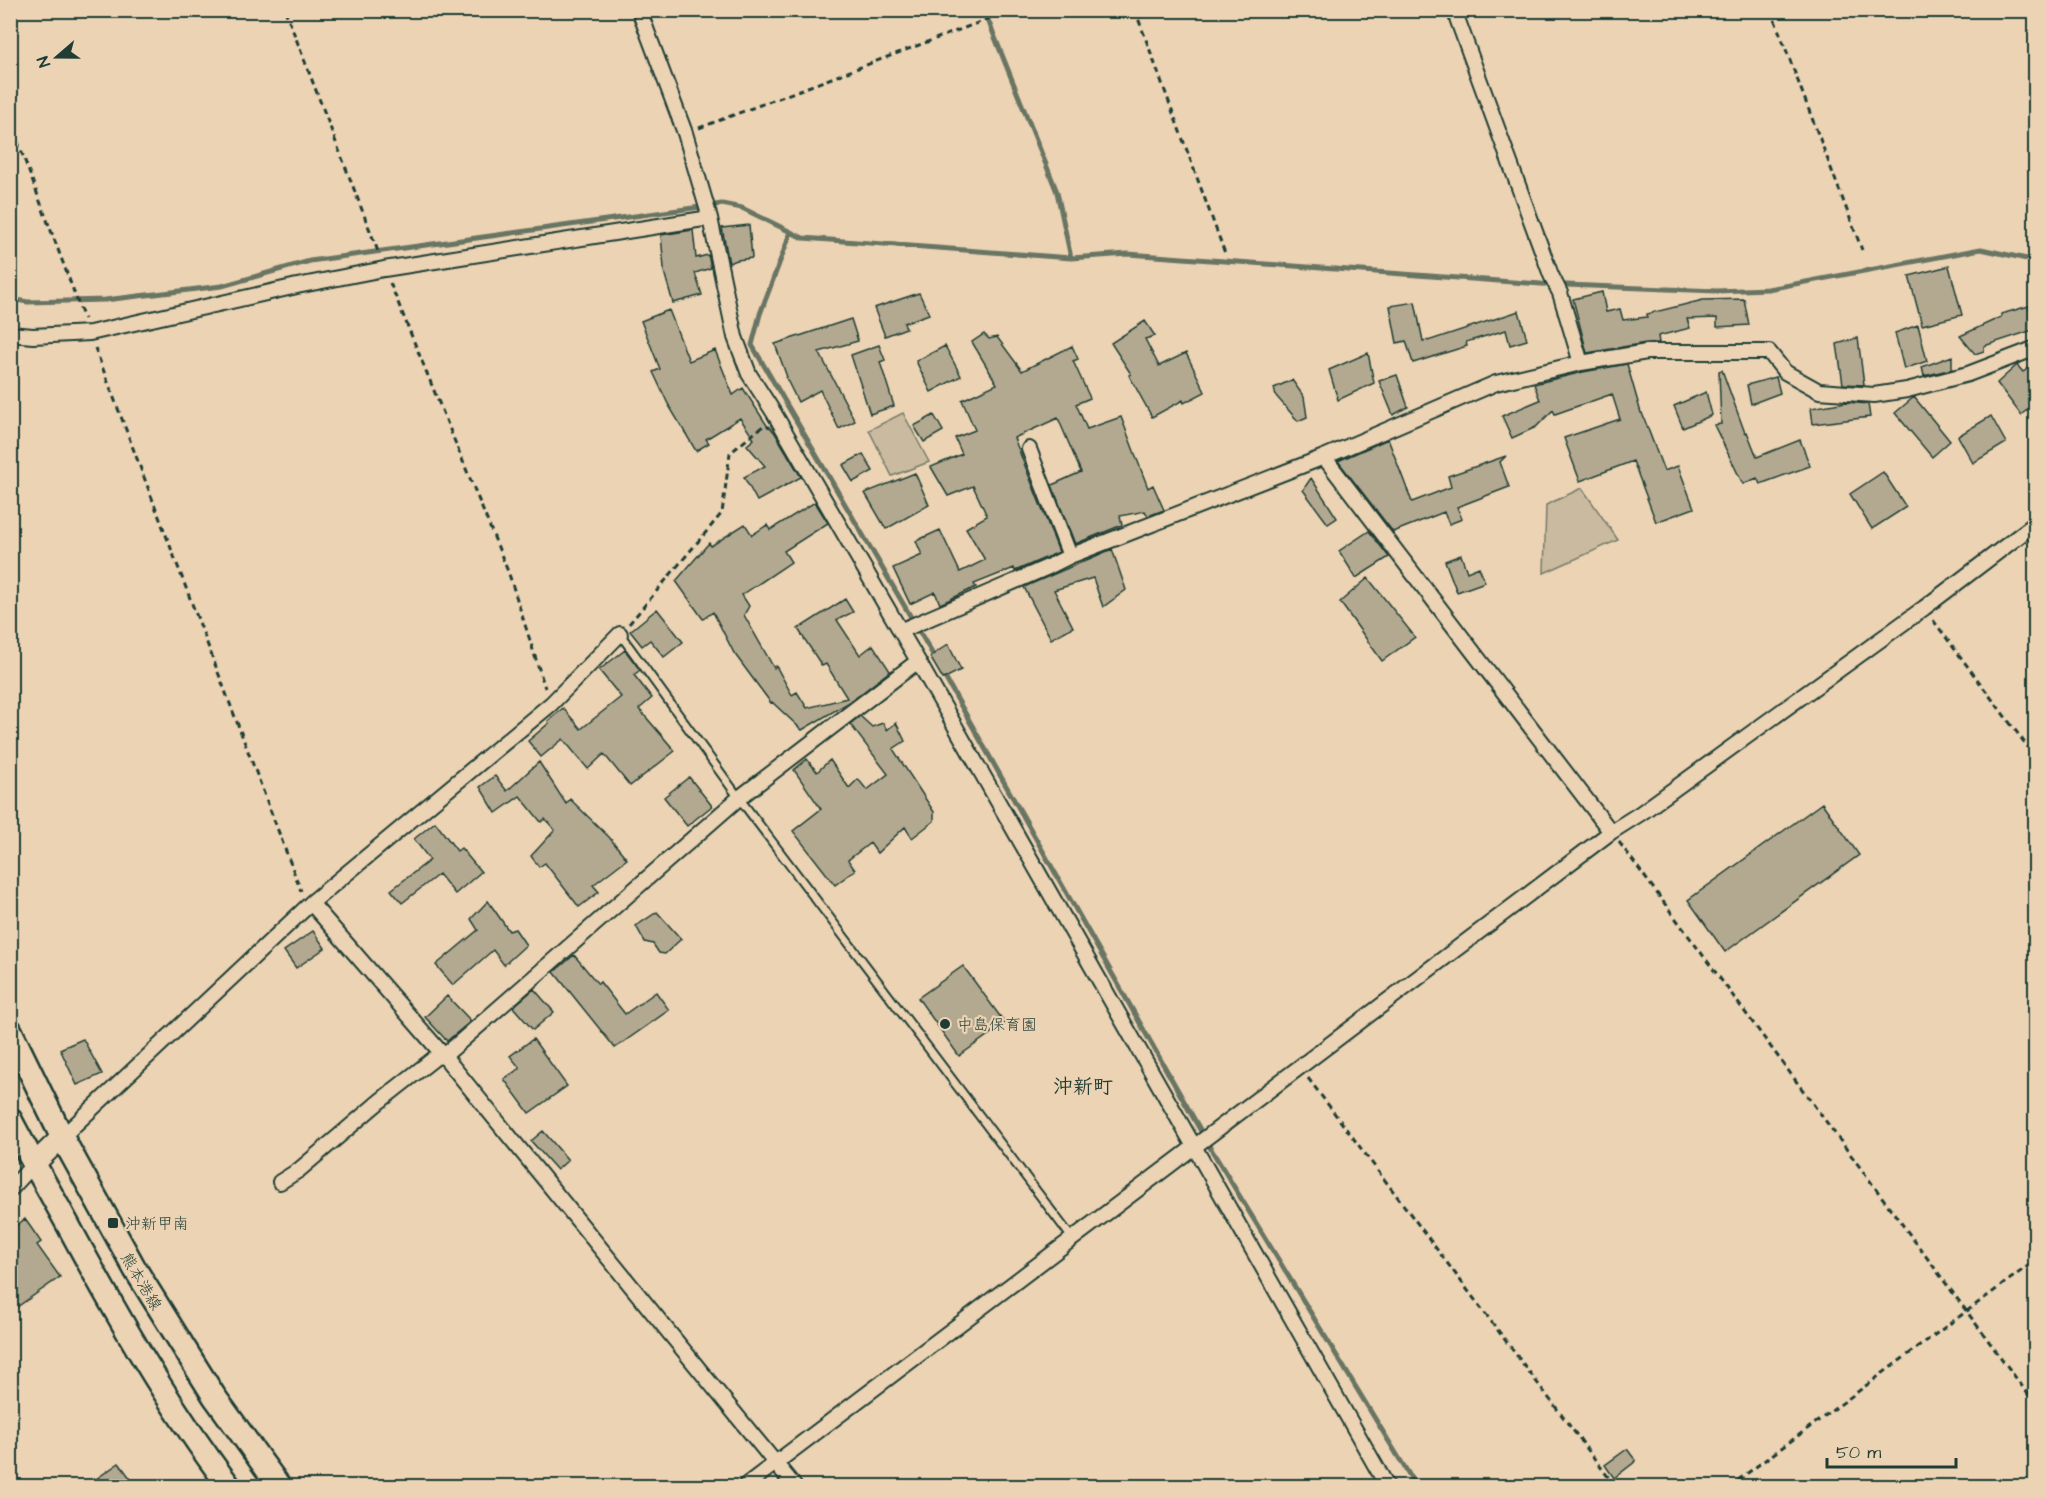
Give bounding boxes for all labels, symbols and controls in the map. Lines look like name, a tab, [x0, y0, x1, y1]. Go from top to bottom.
north arrow	[27, 27, 87, 87]
text: N	[32, 53, 56, 70]
place label: 中島保育園	[957, 1014, 1037, 1036]
marker: 中島保育園	[938, 1017, 952, 1031]
district label: 沖新町	[1053, 1073, 1113, 1101]
place label: 沖新甲南	[125, 1213, 189, 1235]
marker: 沖新甲南	[106, 1216, 120, 1230]
street label: 熊本港線	[115, 1248, 167, 1315]
scale bar	[1827, 1431, 1956, 1469]
text: 50 m	[1836, 1440, 1881, 1465]

